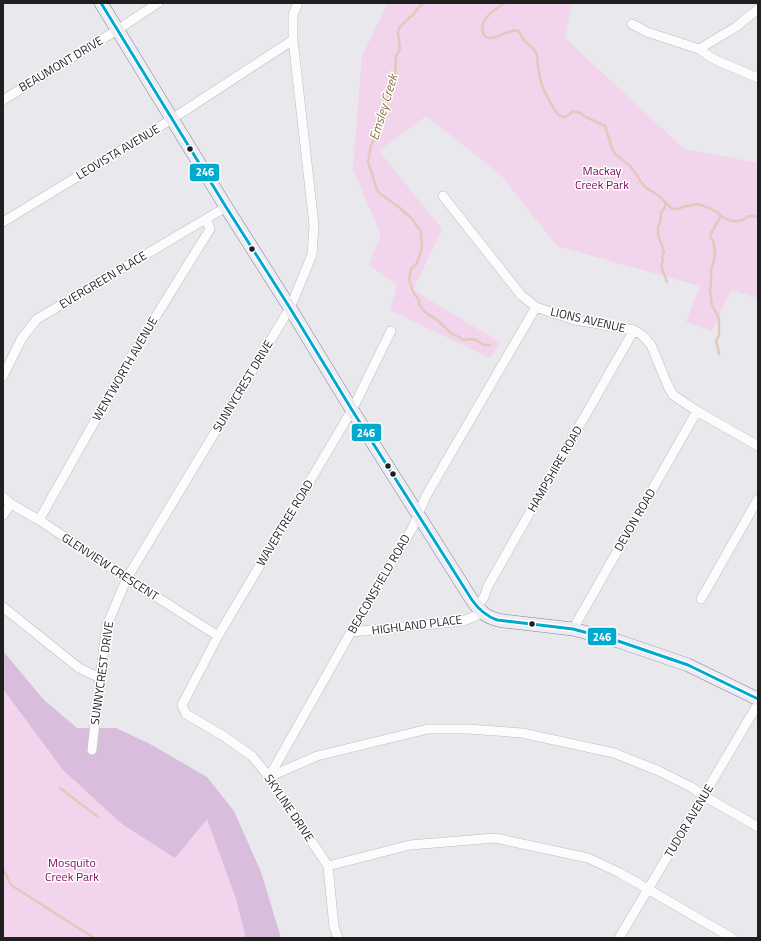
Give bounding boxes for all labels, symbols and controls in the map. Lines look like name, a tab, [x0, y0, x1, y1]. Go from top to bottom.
street label: BEAUMONT DRIVE	[15, 31, 107, 96]
water label: Emsley Creek	[363, 69, 403, 142]
street label: LEOVISTA AVENUE	[72, 119, 164, 184]
unlabelled marker	[185, 144, 195, 154]
park label: Mackay Creek Park	[575, 161, 629, 194]
line badge: 246	[189, 163, 220, 182]
text: 246	[196, 164, 214, 180]
unlabelled marker	[247, 244, 257, 254]
street label: EVERGREEN PLACE	[55, 246, 151, 313]
street label: LIONS AVENUE	[549, 302, 628, 337]
street label: WENTWORTH AVENUE	[87, 313, 162, 424]
street label: SUNNYCREST DRIVE	[208, 336, 278, 435]
street label: HAMPSHIRE ROAD	[522, 422, 587, 515]
line badge: 246	[351, 423, 382, 442]
text: 246	[357, 425, 375, 441]
unlabelled marker	[383, 461, 393, 471]
unlabelled marker	[388, 469, 398, 479]
street label: WAVERTREE ROAD	[251, 476, 318, 570]
street label: DEVON ROAD	[609, 484, 660, 555]
street label: GLENVIEW CRESCENT	[58, 528, 163, 606]
street label: BEACONSFIELD ROAD	[342, 530, 415, 637]
street label: HIGHLAND PLACE	[371, 609, 464, 639]
unlabelled marker	[527, 619, 537, 629]
street label: SUNNYCREST DRIVE	[85, 620, 118, 726]
line badge: 246	[587, 627, 617, 646]
text: 246	[593, 629, 611, 645]
street label: SKYLINE DRIVE	[260, 770, 319, 845]
street label: TUDOR AVENUE	[659, 780, 718, 861]
park label: Mosquito Creek Park	[45, 853, 99, 886]

